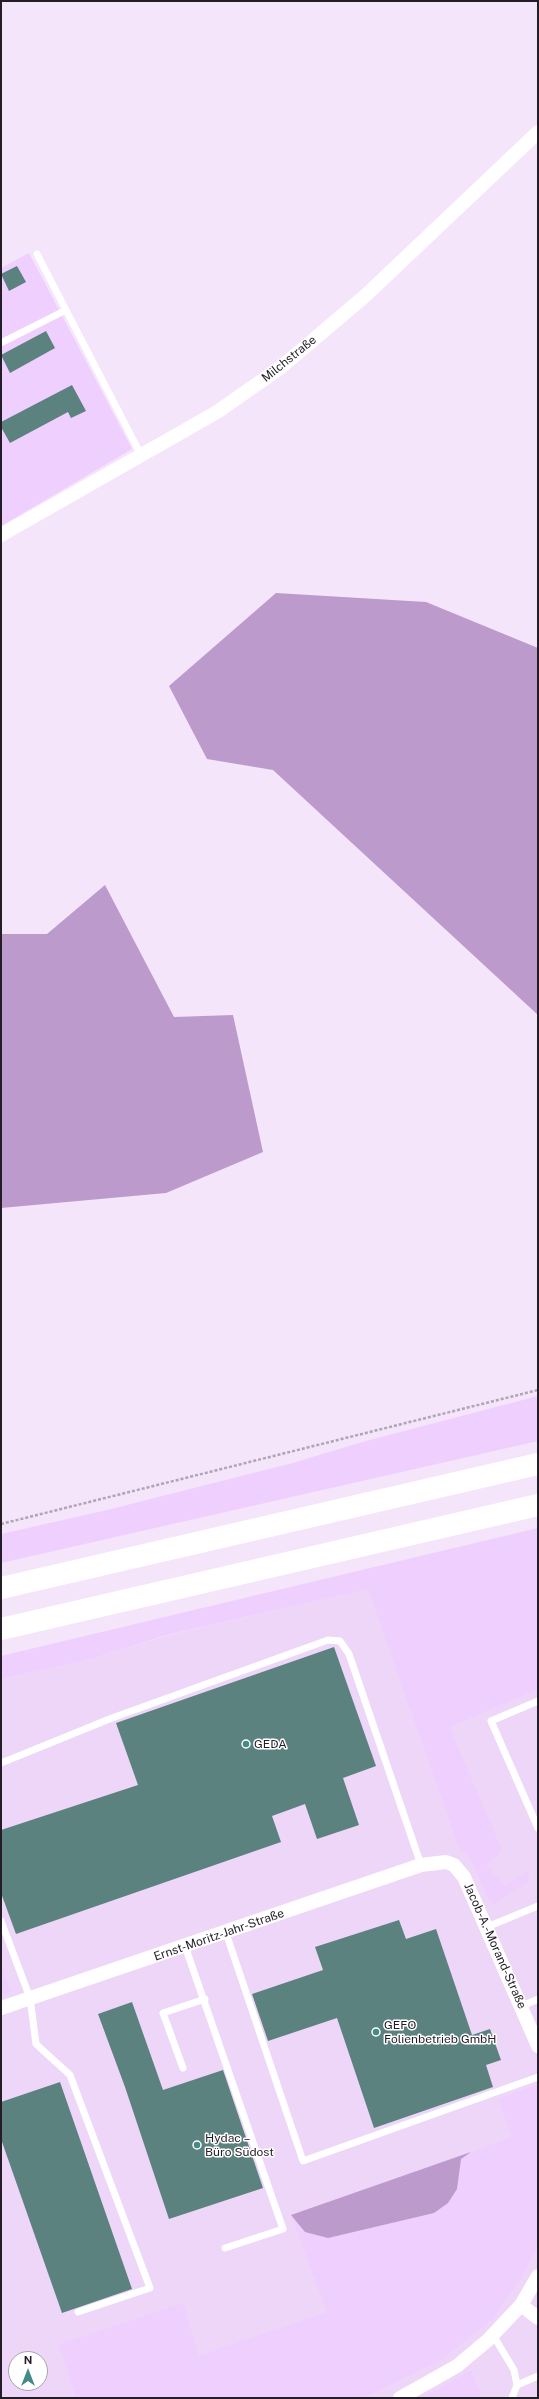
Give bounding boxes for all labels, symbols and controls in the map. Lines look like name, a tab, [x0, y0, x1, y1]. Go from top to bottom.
street label: Milchstraße	[259, 333, 319, 385]
place label: GEDA	[254, 1737, 287, 1751]
marker: GEDA	[241, 1739, 251, 1749]
street label: Jacob-A.-Morand-Straße	[461, 1881, 529, 2011]
street label: Ernst-Moritz-Jahr-Straße	[152, 1906, 286, 1964]
place label: GEFO Folienbetrieb GmbH	[384, 2018, 496, 2046]
marker: GEFO Folienbetrieb GmbH	[371, 2027, 381, 2037]
place label: Hydac – Büro Südost	[205, 2131, 274, 2159]
marker: Hydac – Büro Südost	[192, 2140, 202, 2150]
north arrow	[8, 2351, 48, 2391]
text: N	[24, 2354, 32, 2366]

